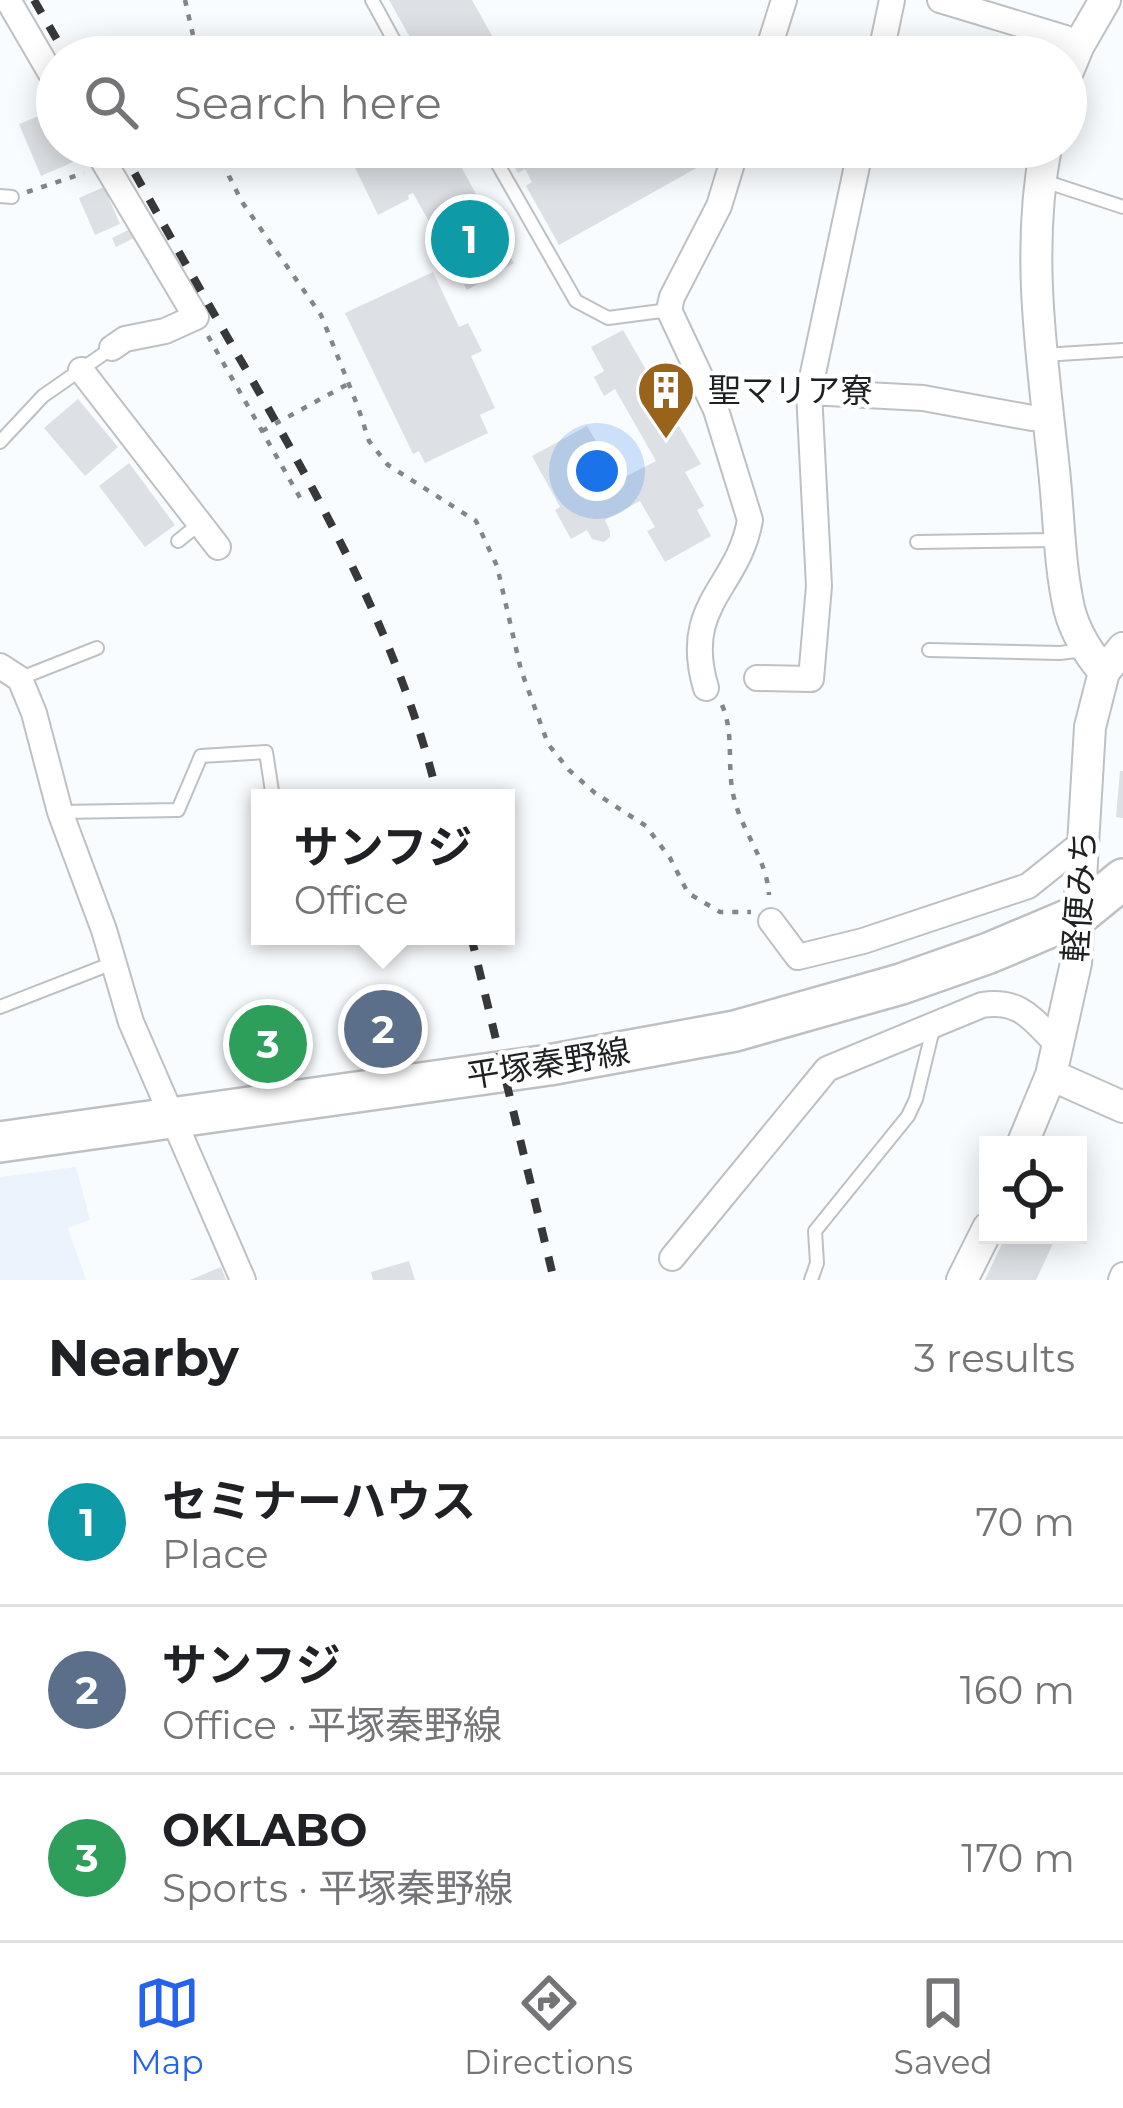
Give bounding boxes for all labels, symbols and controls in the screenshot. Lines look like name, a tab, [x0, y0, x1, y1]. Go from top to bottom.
search box	[36, 36, 1087, 168]
icon: search	[78, 69, 144, 135]
text: Search here	[174, 75, 442, 130]
pin: 1	[431, 194, 509, 284]
building icon: 聖マリア寮	[635, 359, 697, 441]
place label: 聖マリア寮	[708, 370, 873, 410]
your location	[567, 441, 627, 501]
popup	[251, 789, 515, 945]
text: サンフジ	[294, 819, 472, 874]
street label: 軽便みち	[1054, 829, 1104, 963]
text: Office	[294, 876, 409, 924]
pin: 2	[344, 984, 422, 1074]
pin: 3	[229, 999, 307, 1089]
street label: 平塚秦野線	[463, 1030, 633, 1096]
map controls	[979, 1136, 1087, 1244]
button: locate	[979, 1136, 1087, 1244]
text: Nearby	[48, 1327, 239, 1389]
text: 3 results	[914, 1334, 1075, 1382]
text: セミナーハウス	[162, 1473, 476, 1528]
text: 1	[79, 1498, 95, 1546]
text: 70 m	[975, 1498, 1075, 1546]
text: Place	[162, 1530, 269, 1578]
text: サンフジ	[162, 1637, 341, 1692]
text: 2	[75, 1666, 99, 1714]
text: 160 m	[960, 1666, 1075, 1714]
text: Office · 平塚秦野線	[162, 1701, 502, 1749]
text: OKLABO	[162, 1802, 368, 1857]
text: 3	[75, 1834, 99, 1882]
text: 170 m	[961, 1834, 1075, 1882]
text: Sports · 平塚秦野線	[162, 1864, 513, 1912]
tab: Map	[130, 1970, 204, 2082]
tab: Directions	[464, 1970, 633, 2082]
tab: Saved	[894, 1970, 993, 2082]

